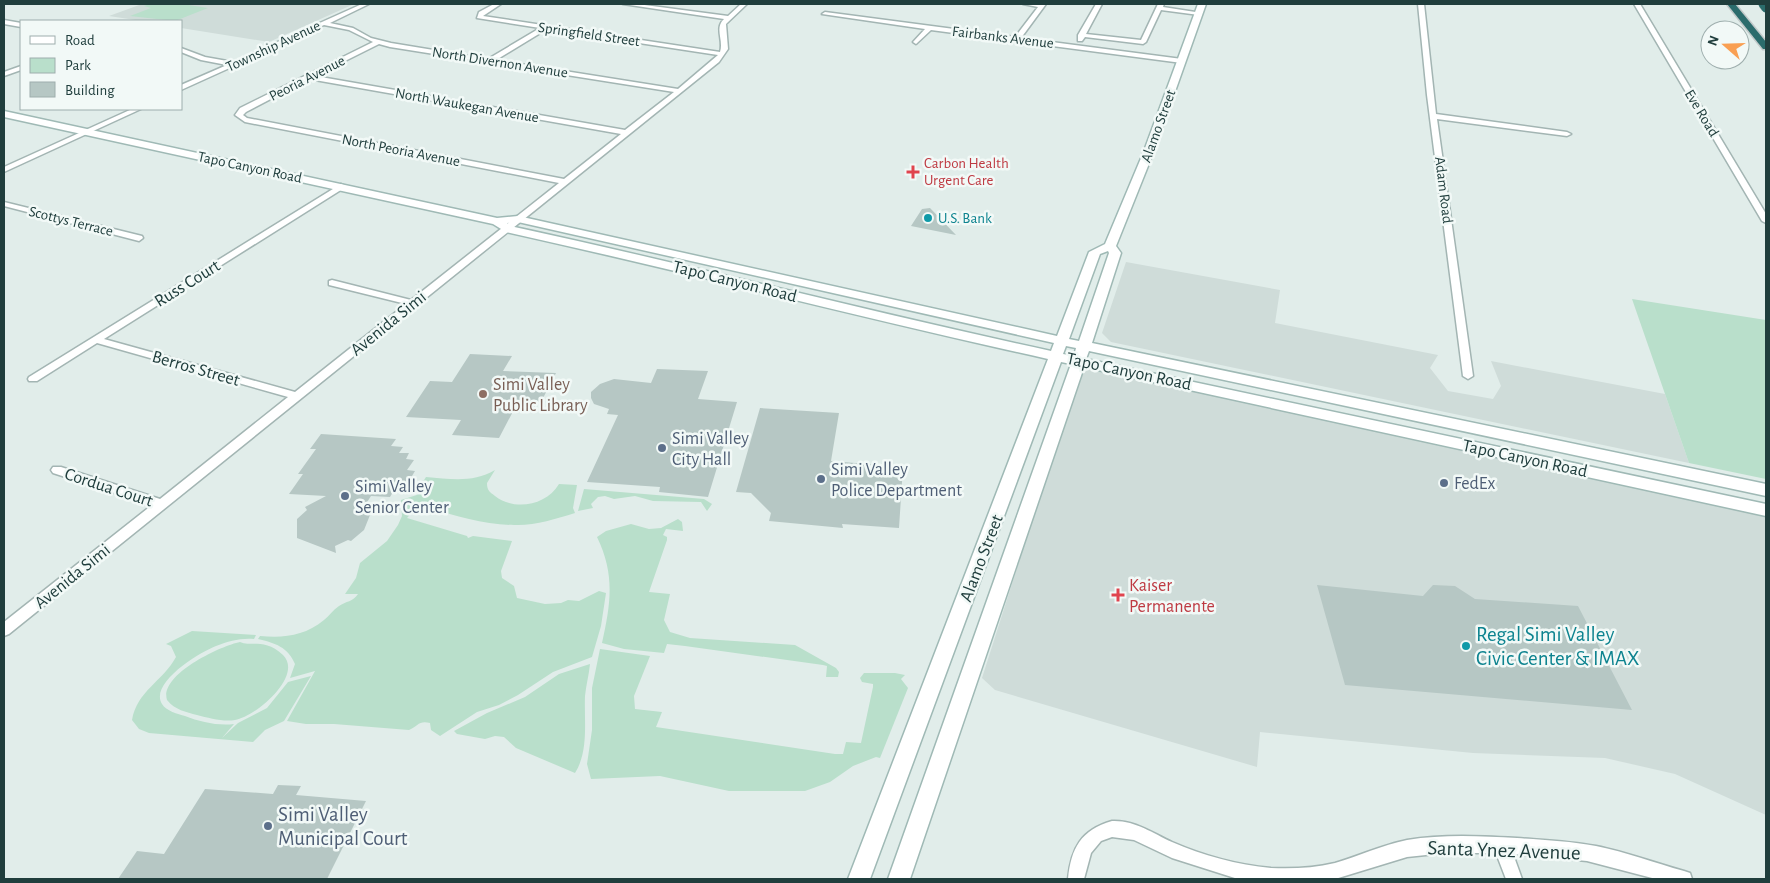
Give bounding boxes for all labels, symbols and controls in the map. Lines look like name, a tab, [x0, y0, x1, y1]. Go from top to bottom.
street label: Township Avenue	[224, 18, 323, 75]
legend	[20, 20, 182, 110]
street label: Springfield Street	[537, 20, 641, 49]
north arrow	[1700, 20, 1750, 70]
street label: Fairbanks Avenue	[951, 24, 1055, 51]
text: Road	[65, 33, 95, 48]
text: N	[1705, 34, 1722, 48]
street label: North Divernon Avenue	[431, 44, 569, 81]
street label: Peoria Avenue	[267, 53, 348, 104]
text: Park	[65, 58, 91, 73]
text: Building	[65, 83, 115, 98]
street label: North Waukegan Avenue	[394, 85, 540, 126]
street label: Eve Road	[1682, 87, 1722, 140]
street label: Alamo Street	[1138, 88, 1179, 165]
street label: North Peoria Avenue	[341, 132, 461, 169]
street label: Tapo Canyon Road	[196, 149, 304, 186]
place label: Carbon Health Urgent Care	[924, 156, 1009, 188]
street label: Adam Road	[1432, 156, 1455, 225]
marker: Carbon Health Urgent Care	[906, 165, 920, 179]
street label: Scottys Terrace	[27, 204, 115, 239]
place label: U.S. Bank	[938, 211, 992, 226]
marker: U.S. Bank	[922, 212, 934, 224]
street label: Russ Court	[152, 257, 224, 311]
street label: Tapo Canyon Road	[671, 258, 799, 306]
street label: Avenida Simi	[347, 288, 430, 360]
street label: Berros Street	[150, 348, 242, 390]
street label: Tapo Canyon Road	[1065, 350, 1193, 394]
place label: Simi Valley Public Library	[493, 376, 588, 415]
marker: Simi Valley Public Library	[477, 388, 489, 400]
place label: Simi Valley City Hall	[672, 430, 749, 469]
street label: Tapo Canyon Road	[1461, 437, 1589, 481]
marker: Simi Valley City Hall	[656, 442, 668, 454]
place label: Simi Valley Police Department	[831, 461, 962, 500]
street label: Cordua Court	[62, 465, 155, 511]
marker: Simi Valley Police Department	[815, 473, 827, 485]
place label: FedEx	[1454, 475, 1495, 493]
marker: FedEx	[1438, 477, 1450, 489]
place label: Simi Valley Senior Center	[355, 478, 449, 517]
marker: Simi Valley Senior Center	[339, 490, 351, 502]
street label: Alamo Street	[957, 512, 1007, 604]
street label: Avenida Simi	[31, 541, 114, 613]
place label: Kaiser Permanente	[1129, 577, 1215, 616]
marker: Kaiser Permanente	[1111, 588, 1125, 602]
place label: Regal Simi Valley Civic Center & IMAX	[1476, 624, 1639, 669]
marker: Regal Simi Valley Civic Center & IMAX	[1460, 640, 1472, 652]
place label: Simi Valley Municipal Court	[278, 804, 408, 849]
marker: Simi Valley Municipal Court	[262, 820, 274, 832]
street label: Santa Ynez Avenue	[1427, 837, 1581, 864]

